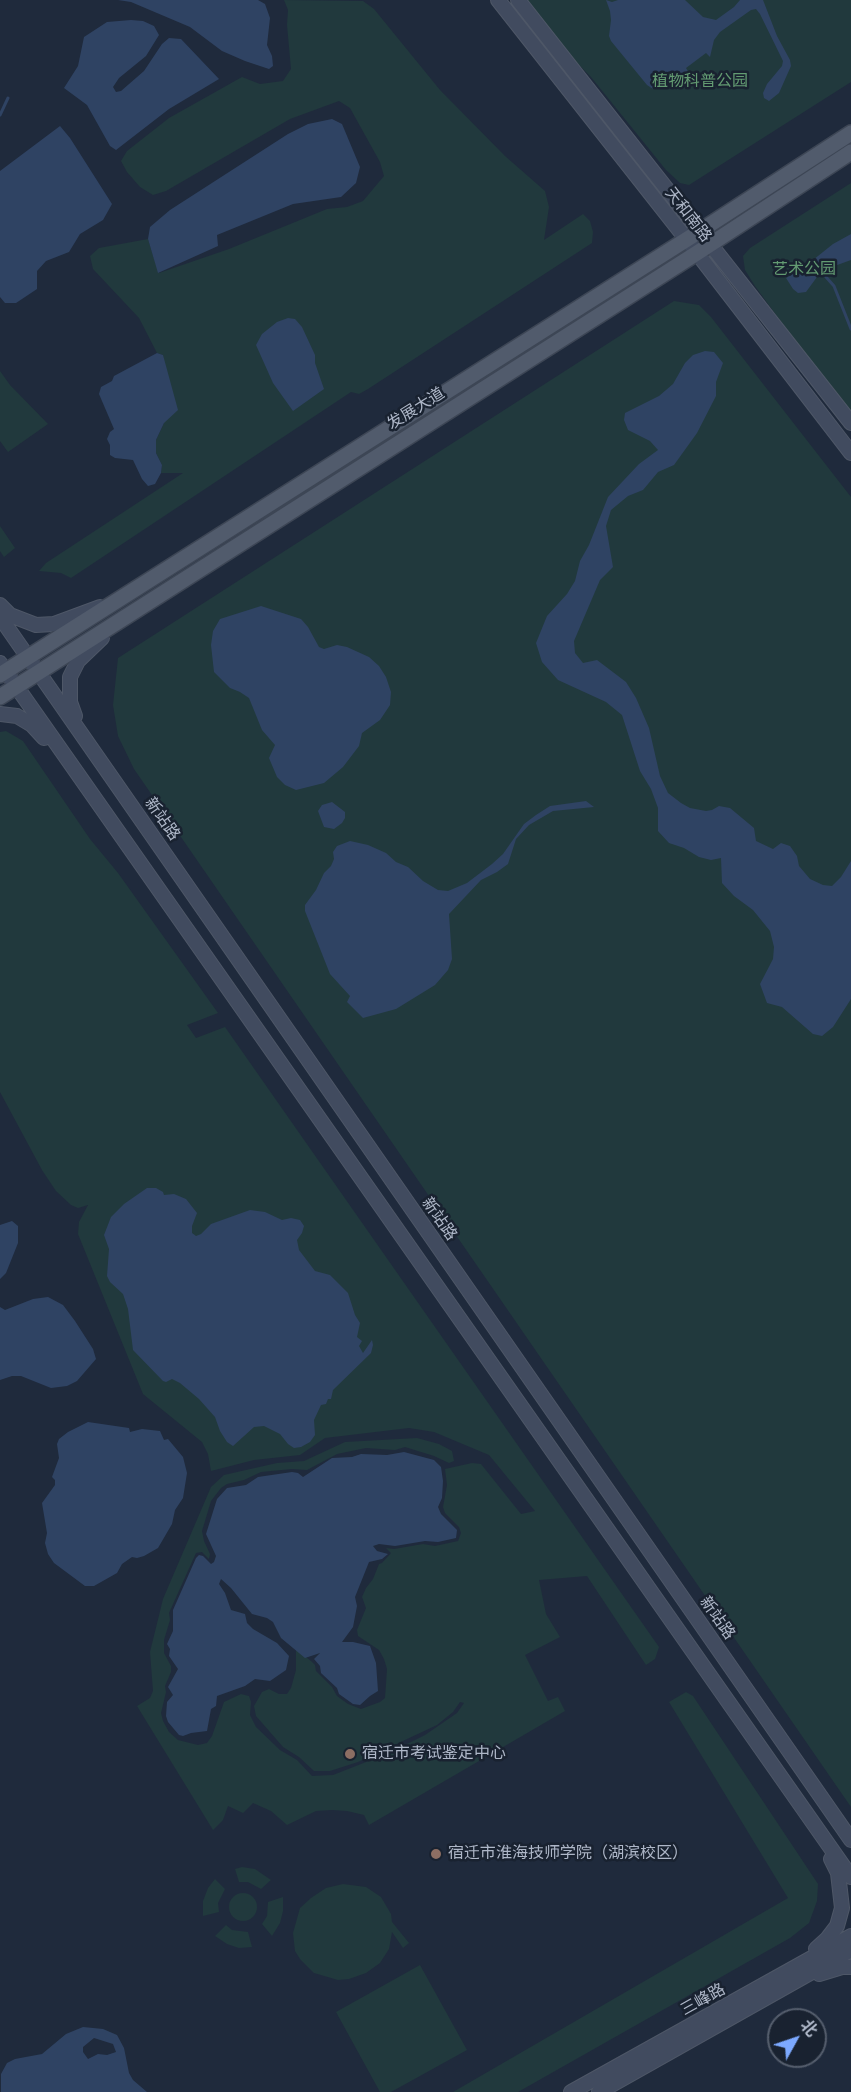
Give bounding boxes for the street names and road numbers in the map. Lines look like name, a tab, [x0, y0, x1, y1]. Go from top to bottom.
street label: 天和南路	[661, 184, 715, 246]
street label: 发展大道	[384, 384, 448, 434]
street label: 新站路	[140, 794, 184, 844]
street label: 新站路	[417, 1194, 461, 1244]
street label: 新站路	[695, 1593, 739, 1643]
street label: 三峰路	[677, 1980, 729, 2020]

